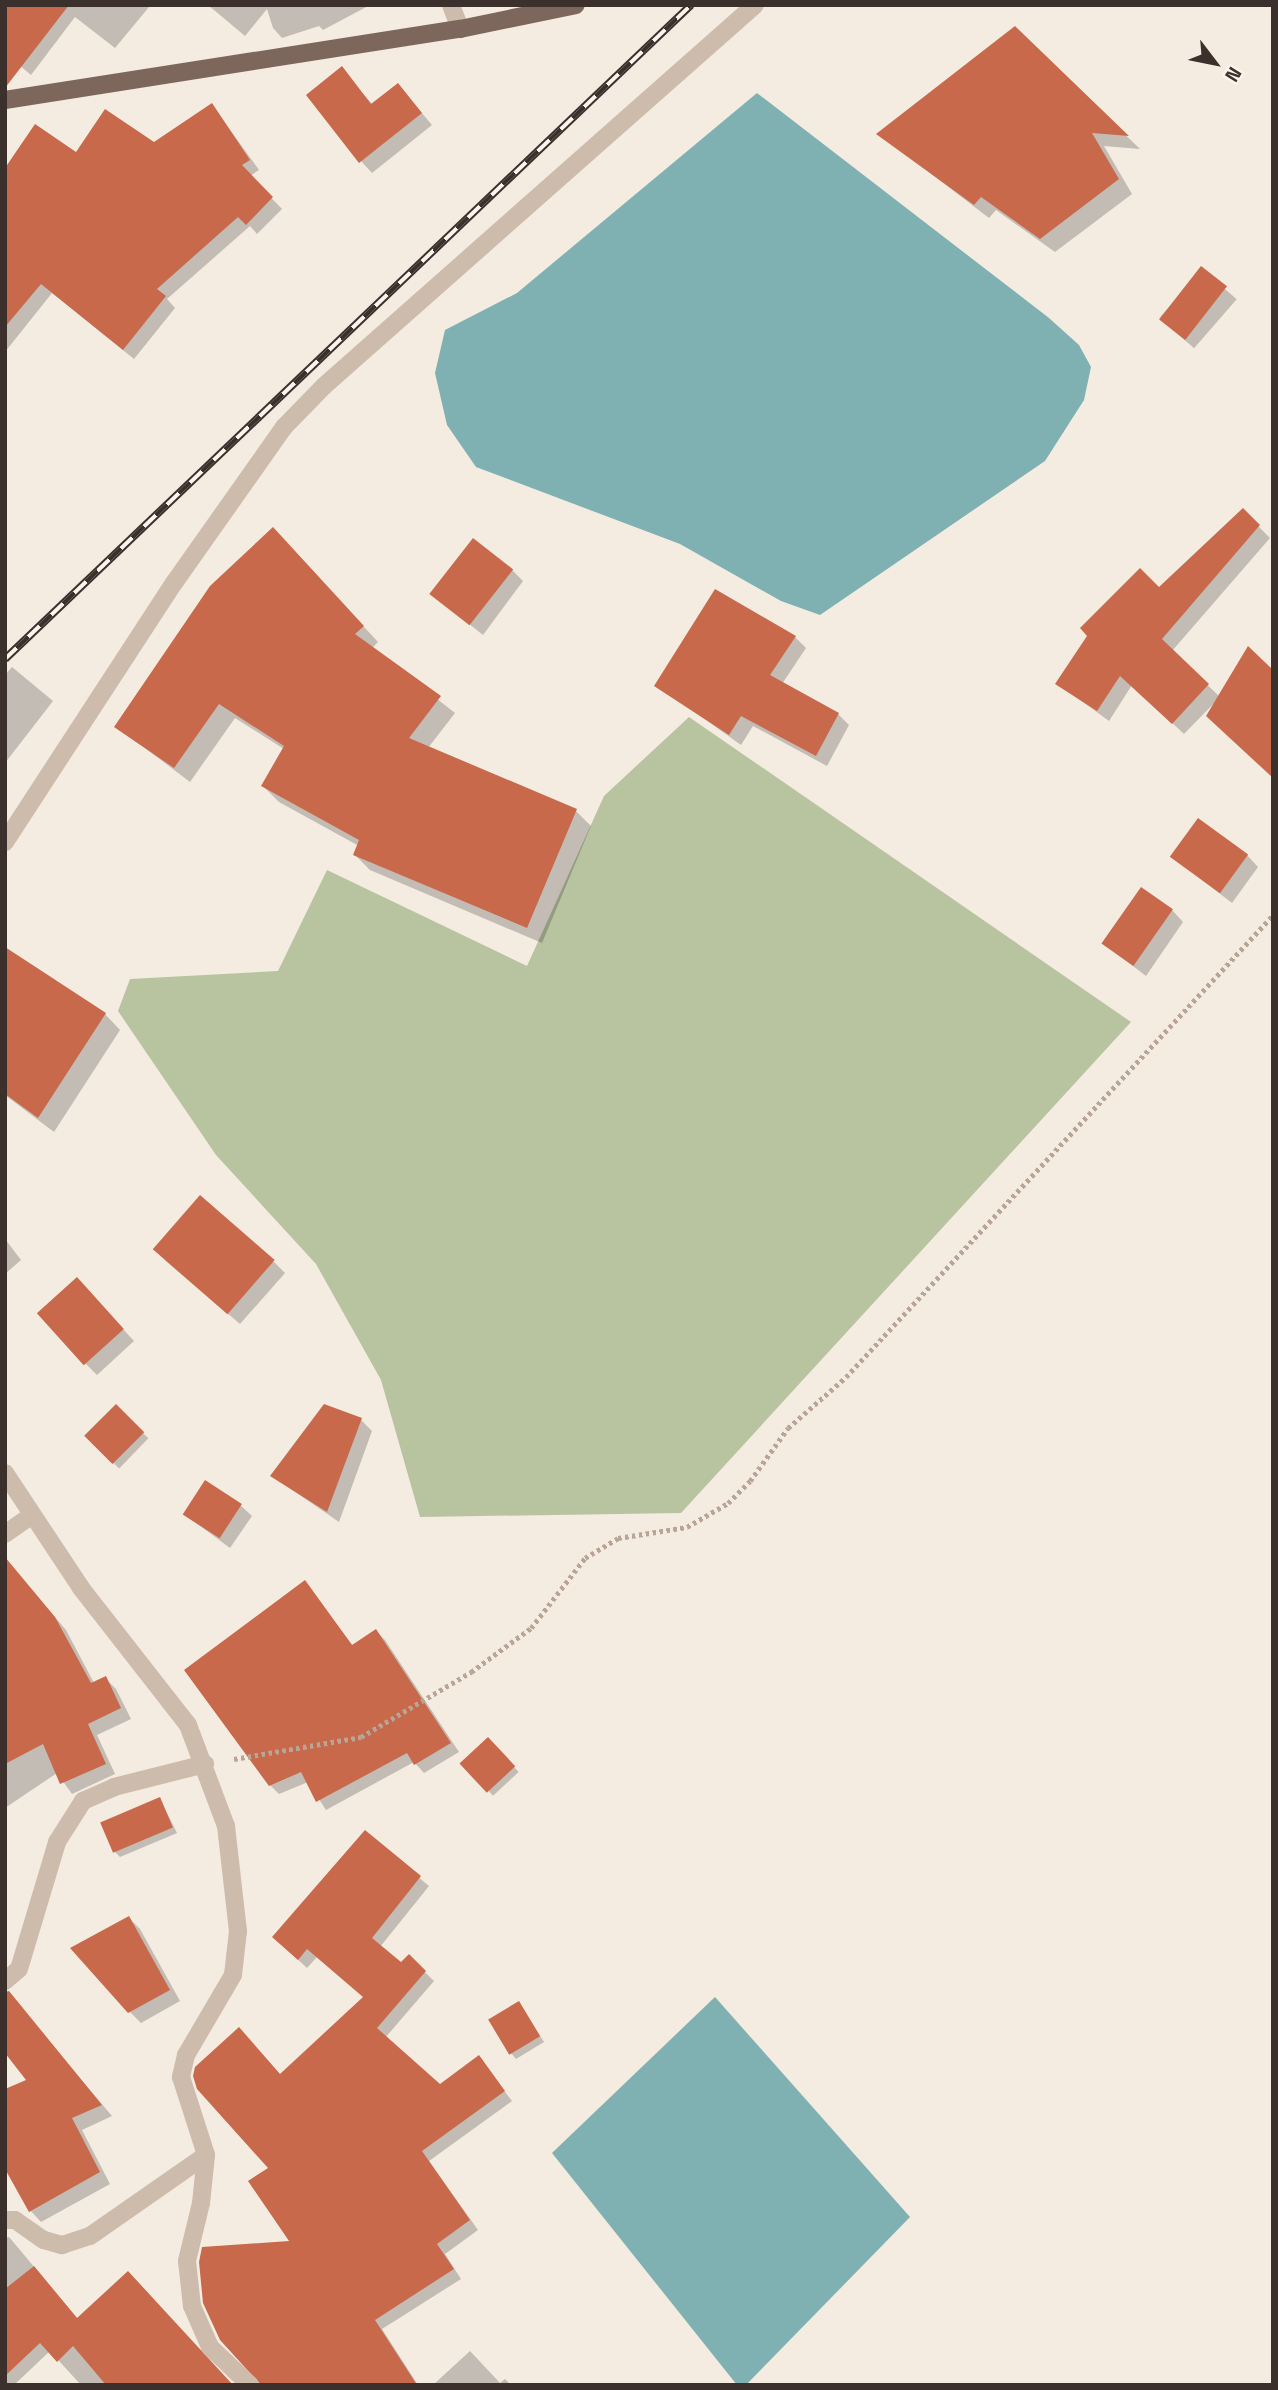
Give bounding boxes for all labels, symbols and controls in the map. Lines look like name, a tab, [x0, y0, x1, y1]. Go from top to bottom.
north arrow	[1180, 28, 1250, 98]
text: N	[1219, 62, 1247, 86]

